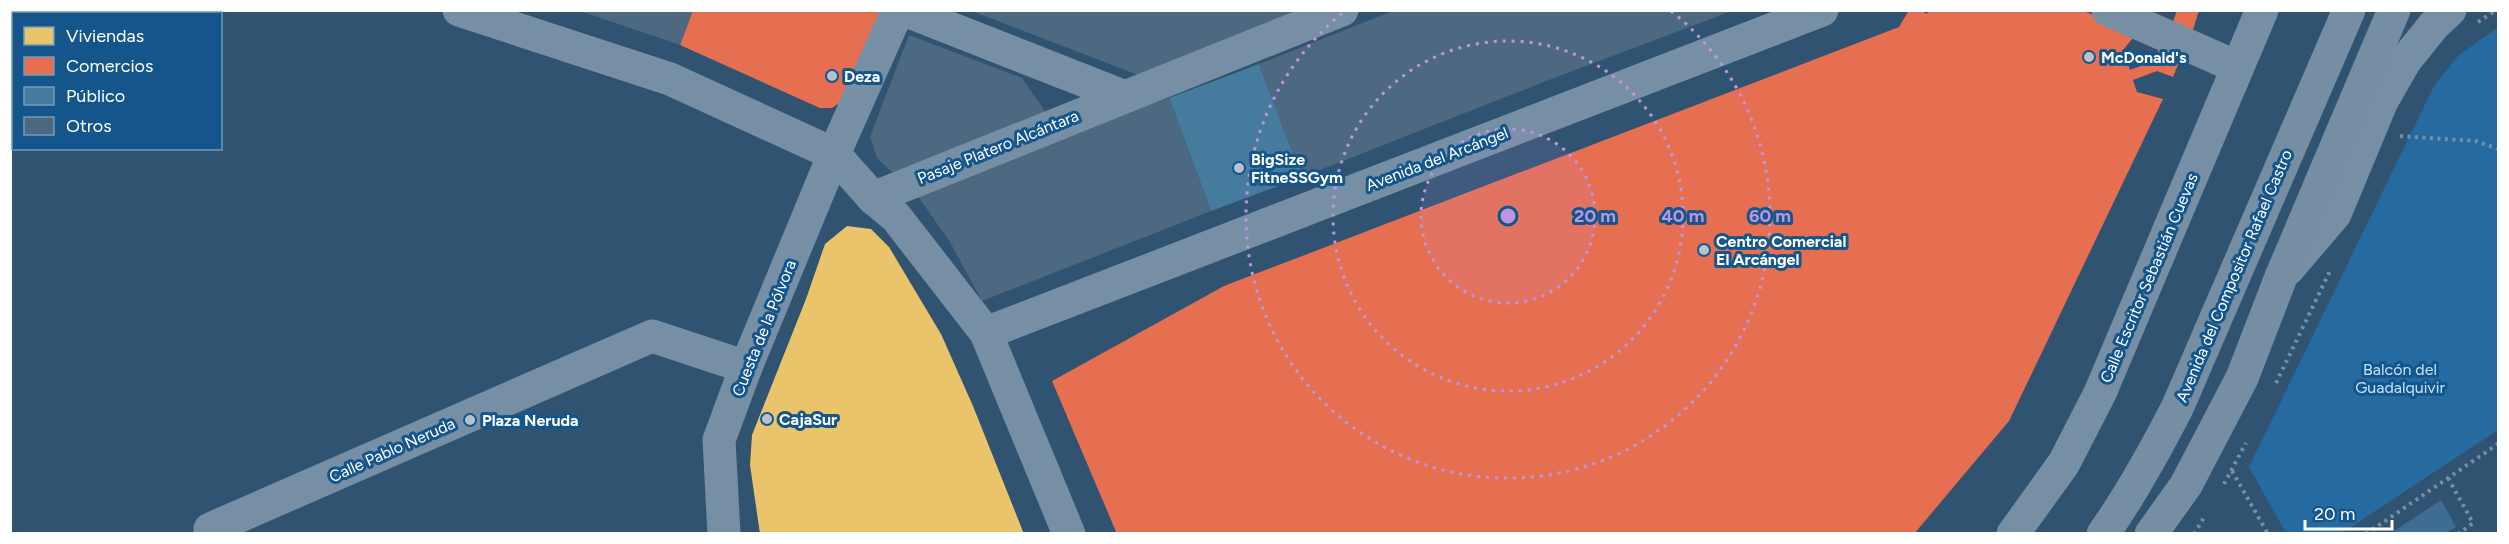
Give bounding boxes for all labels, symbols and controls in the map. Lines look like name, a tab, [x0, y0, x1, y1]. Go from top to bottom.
legend	[12, 12, 222, 150]
text: Viviendas	[66, 25, 144, 47]
place label: McDonald's	[2101, 48, 2187, 67]
marker: McDonald's	[2082, 50, 2096, 64]
text: Comercios	[66, 55, 153, 77]
place label: Deza	[844, 67, 880, 86]
marker: Deza	[825, 69, 839, 83]
text: Público	[66, 85, 125, 107]
street label: Pasaje Platero Alcántara	[915, 106, 1081, 188]
text: Otros	[66, 115, 112, 137]
street label: Avenida del Arcángel	[1363, 123, 1511, 195]
street label: Avenida del Compositor Rafael Castro	[2172, 147, 2296, 405]
place label: BigSize FitneSSGym	[1251, 150, 1343, 187]
marker: BigSize FitneSSGym	[1232, 161, 1246, 175]
street label: Calle Escritor Sebastián Cuevas	[2096, 170, 2202, 386]
text: 20 m	[1574, 205, 1616, 227]
text: 40 m	[1661, 205, 1705, 227]
text: 60 m	[1749, 205, 1791, 227]
centre of rings	[1498, 206, 1518, 226]
place label: Centro Comercial El Arcángel	[1716, 232, 1846, 269]
marker: Centro Comercial El Arcángel	[1697, 243, 1711, 257]
street label: Cuesta de la Pólvora	[728, 257, 800, 399]
park label: Balcón del Guadalquivir	[2355, 360, 2445, 397]
place label: CajaSur	[779, 410, 837, 429]
place label: Plaza Neruda	[482, 411, 579, 430]
marker: CajaSur	[760, 412, 774, 426]
marker: Plaza Neruda	[463, 413, 477, 427]
street label: Calle Pablo Neruda	[326, 414, 458, 486]
scale bar	[2305, 493, 2392, 531]
text: 20 m	[2314, 503, 2355, 525]

